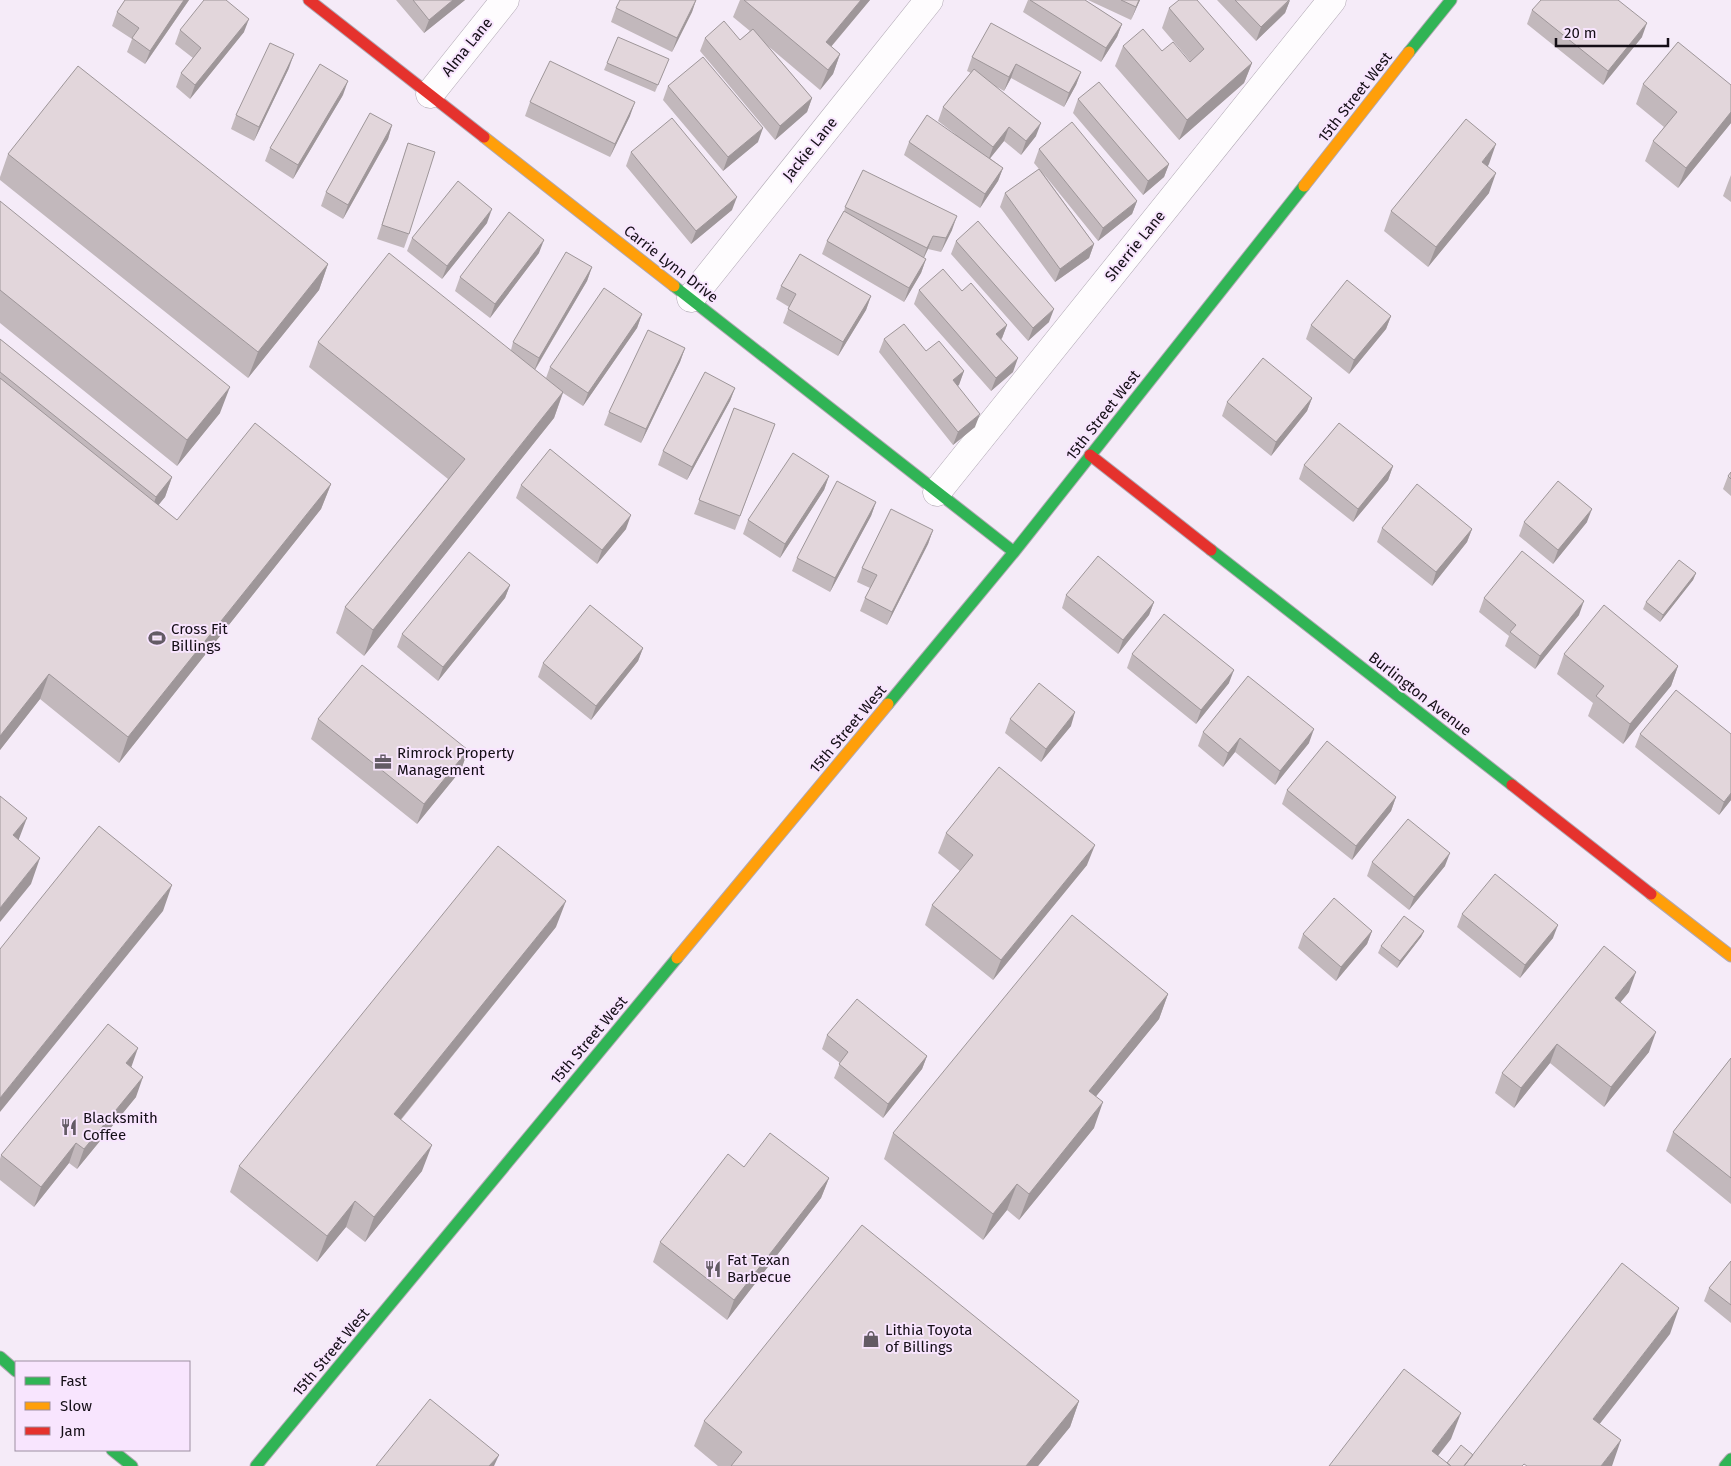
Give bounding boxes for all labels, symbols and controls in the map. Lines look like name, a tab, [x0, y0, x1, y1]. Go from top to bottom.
street label: Alma Lane	[438, 14, 496, 80]
scale bar	[1556, 15, 1668, 47]
text: 20 m	[1564, 24, 1597, 42]
street label: 15th Street West	[1314, 48, 1396, 146]
street label: Jackie Lane	[779, 114, 841, 184]
street label: Sherrie Lane	[1101, 207, 1169, 285]
street label: Carrie Lynn Drive	[620, 222, 722, 306]
street label: 15th Street West	[1062, 366, 1144, 464]
place label: Cross Fit Billings	[171, 620, 228, 655]
sports icon: Cross Fit Billings	[147, 628, 167, 648]
street label: Burlington Avenue	[1365, 648, 1475, 740]
street label: 15th Street West	[806, 681, 890, 777]
place label: Rimrock Property Management	[397, 744, 515, 779]
office icon: Rimrock Property Management	[373, 752, 393, 772]
street label: 15th Street West	[547, 992, 631, 1088]
place label: Blacksmith Coffee	[83, 1109, 158, 1144]
restaurant icon: Blacksmith Coffee	[59, 1117, 79, 1137]
place label: Fat Texan Barbecue	[727, 1251, 791, 1286]
restaurant icon: Fat Texan Barbecue	[703, 1259, 723, 1279]
street label: 15th Street West	[289, 1304, 373, 1400]
place label: Lithia Toyota of Billings	[885, 1321, 972, 1356]
shop icon: Lithia Toyota of Billings	[861, 1329, 881, 1349]
legend	[15, 1361, 190, 1451]
text: Fast	[60, 1372, 87, 1390]
text: Slow	[60, 1397, 92, 1415]
text: Jam	[60, 1422, 86, 1440]

